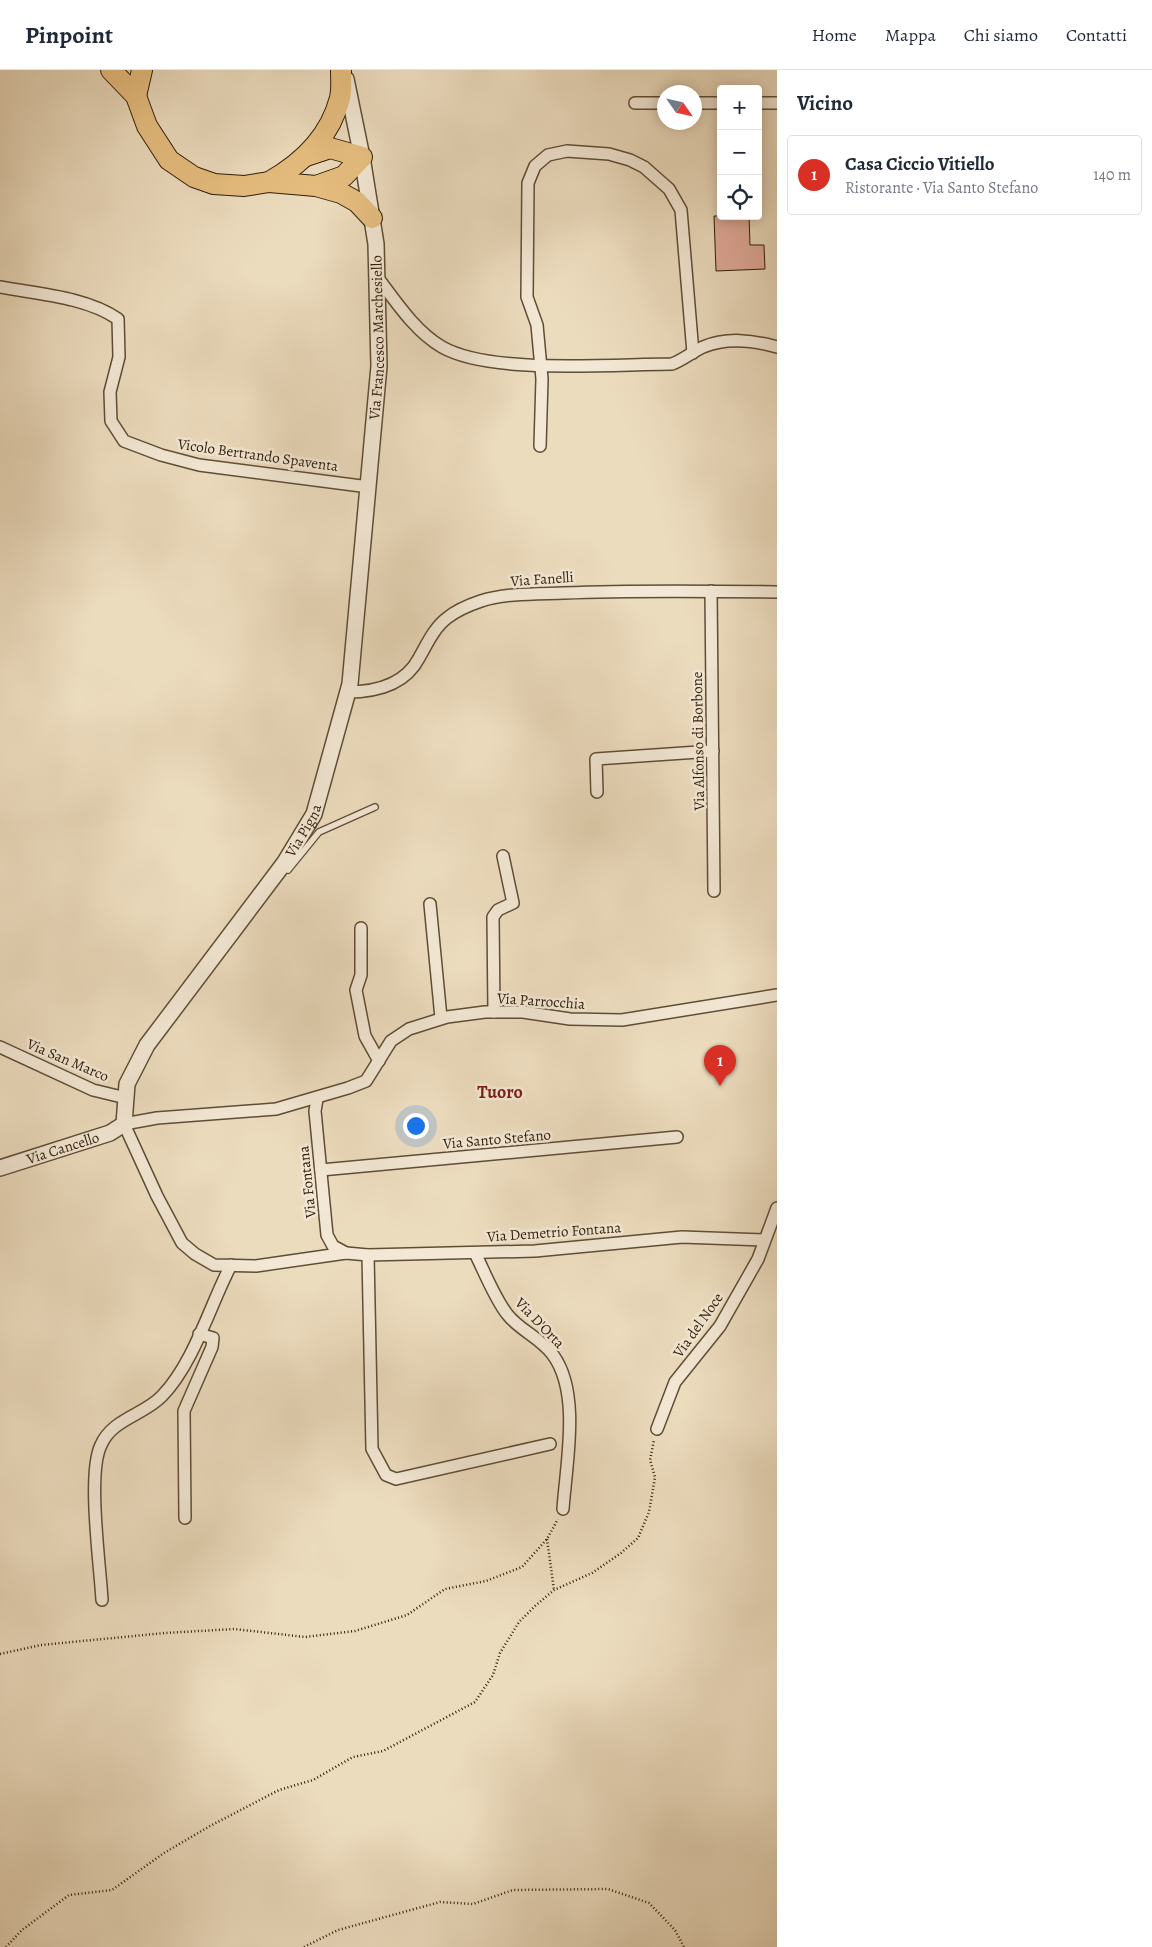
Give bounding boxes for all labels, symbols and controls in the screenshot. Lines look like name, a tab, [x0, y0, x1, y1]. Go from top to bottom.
text: Pinpoint	[25, 19, 113, 51]
text: Home	[812, 23, 857, 47]
text: Mappa	[885, 23, 936, 47]
text: Chi siamo	[964, 23, 1038, 47]
text: Contatti	[1066, 23, 1127, 47]
north arrow	[657, 85, 702, 130]
map controls	[717, 85, 762, 220]
button: +	[717, 85, 762, 130]
text: Vicino	[797, 89, 853, 117]
button: −	[717, 130, 762, 175]
text: Casa Ciccio Vitiello	[845, 151, 995, 177]
text: 1	[811, 164, 817, 186]
text: 140 m	[1093, 164, 1131, 186]
button: locate	[717, 175, 762, 220]
text: Ristorante · Via Santo Stefano	[845, 177, 1038, 199]
street label: Via Francesco Marchesiello	[364, 255, 389, 422]
street label: Vicolo Bertrando Spaventa	[175, 434, 340, 476]
street label: Via Fanelli	[509, 567, 574, 591]
street label: Via Alfonso di Borbone	[687, 671, 709, 812]
street label: Via Pigna	[280, 802, 326, 861]
street label: Via Parrocchia	[495, 988, 586, 1014]
street label: Via San Marco	[23, 1033, 112, 1086]
pin: 1	[704, 1045, 736, 1086]
district label: Tuoro	[477, 1080, 523, 1104]
your location	[403, 1113, 429, 1139]
street label: Via Santo Stefano	[441, 1124, 552, 1154]
street label: Via Cancello	[23, 1127, 102, 1169]
street label: Via Fontana	[293, 1145, 321, 1220]
street label: Via Demetrio Fontana	[485, 1217, 622, 1247]
street label: Via del Noce	[668, 1288, 728, 1362]
street label: Via D'Orta	[510, 1292, 569, 1353]

